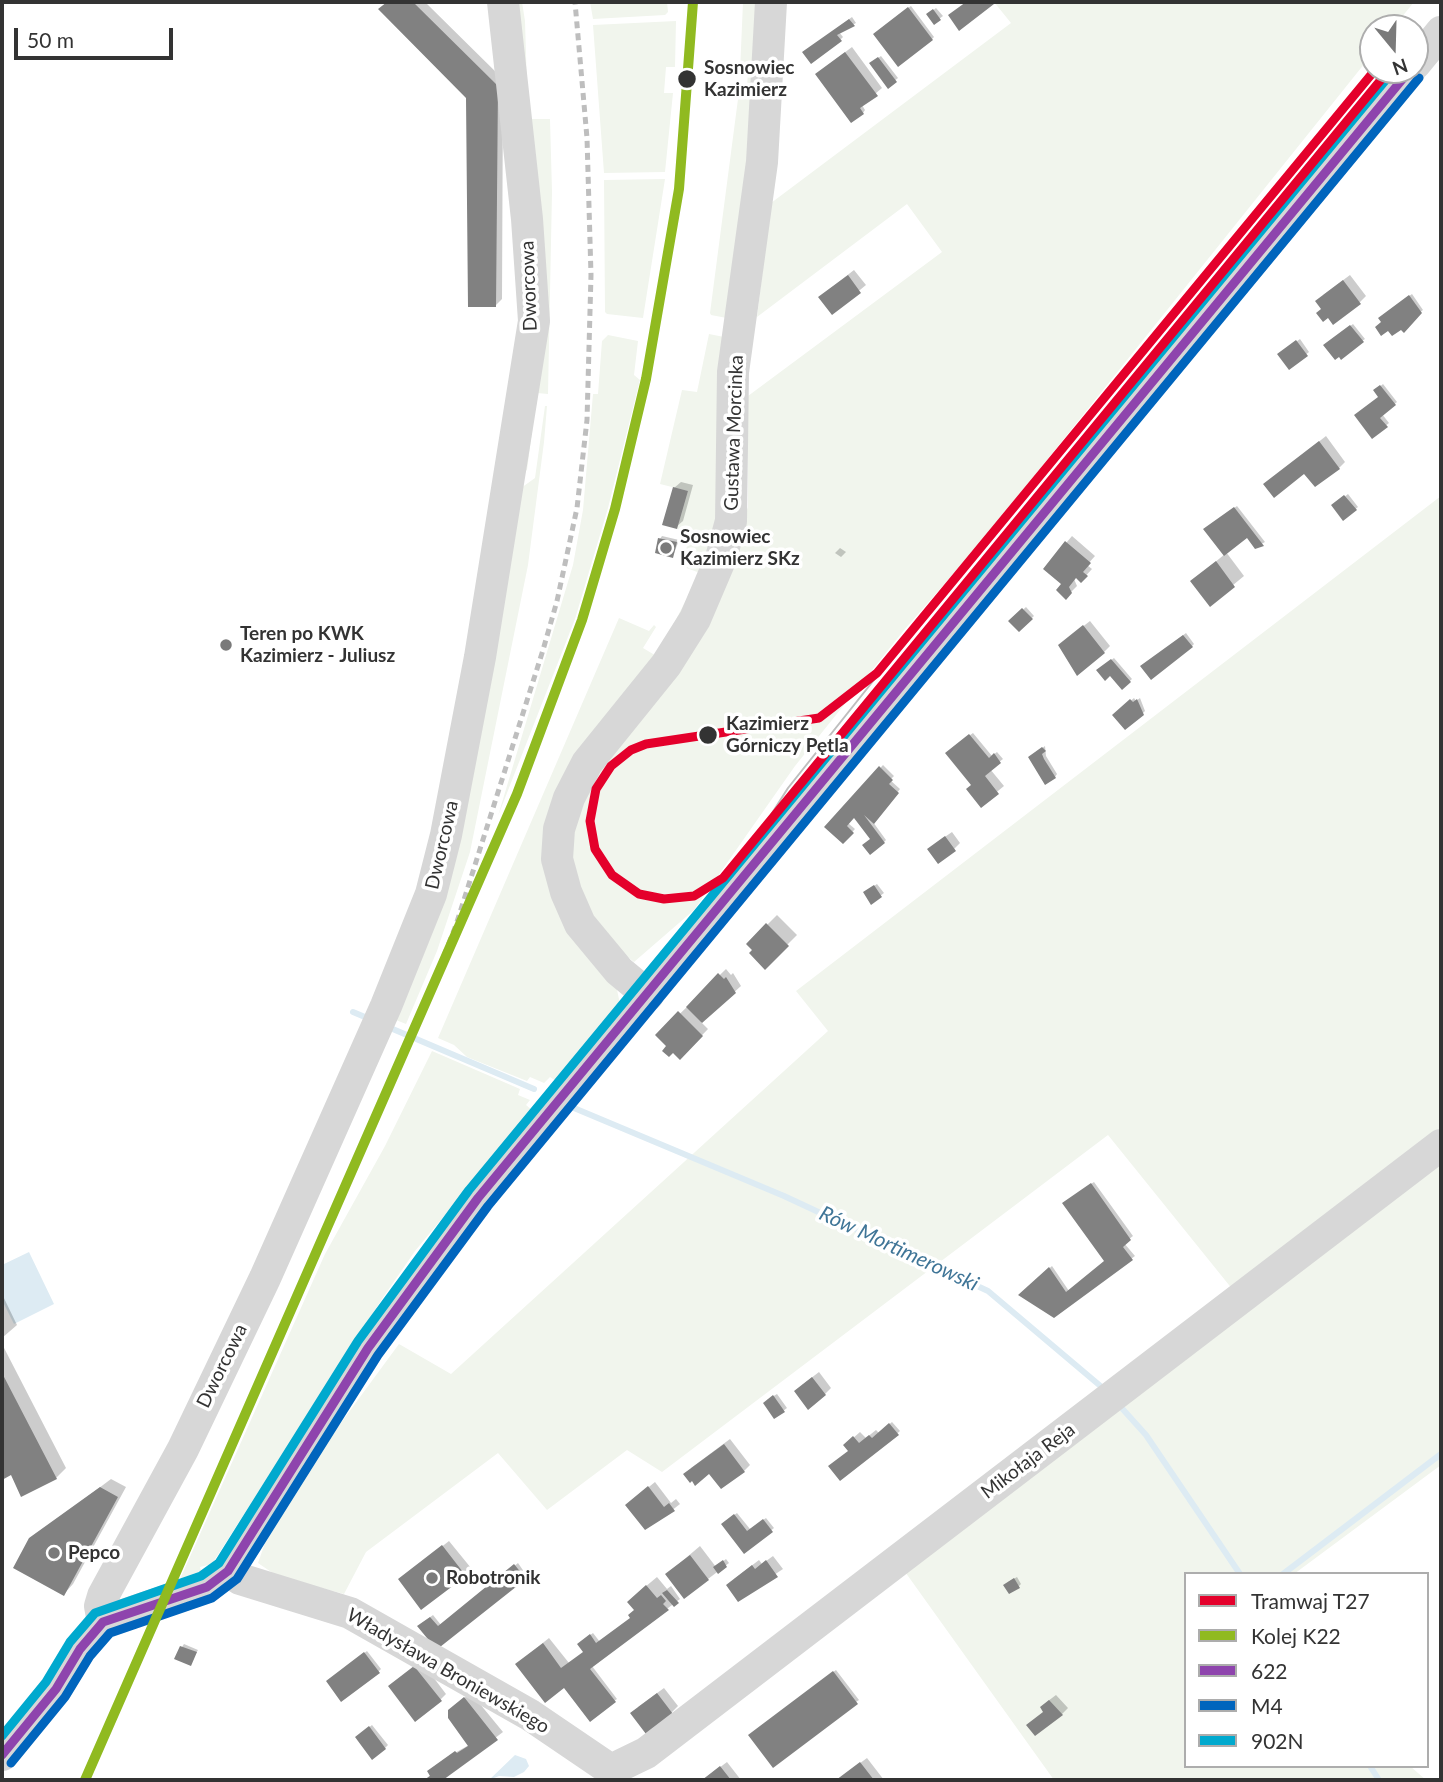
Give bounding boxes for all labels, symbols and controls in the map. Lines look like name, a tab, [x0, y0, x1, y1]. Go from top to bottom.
scale bar	[18, 14, 177, 58]
north arrow	[1359, 14, 1429, 84]
text: 50 m	[27, 27, 74, 52]
text: N	[1390, 54, 1411, 81]
place label: Sosnowiec Kazimierz	[704, 57, 795, 101]
marker: Sosnowiec Kazimierz	[676, 68, 698, 90]
street label: Dworcowa	[516, 240, 542, 332]
street label: Gustawa Morcinka	[720, 355, 748, 511]
place label: Sosnowiec Kazimierz SKz	[680, 526, 800, 570]
marker: Sosnowiec Kazimierz SKz	[658, 540, 674, 556]
place label: Teren po KWK Kazimierz - Juliusz	[240, 623, 395, 667]
marker: Teren po KWK Kazimierz - Juliusz	[218, 637, 234, 653]
place label: Kazimierz Górniczy Pętla	[726, 713, 849, 757]
marker: Kazimierz Górniczy Pętla	[697, 724, 719, 746]
street label: Dworcowa	[421, 798, 463, 892]
water label: Rów Mortimerowski	[815, 1201, 983, 1297]
street label: Dworcowa	[192, 1320, 252, 1412]
street label: Mikołaja Reja	[977, 1418, 1079, 1504]
place label: Pepco	[68, 1542, 120, 1564]
marker: Pepco	[46, 1545, 62, 1561]
place label: Robotronik	[446, 1567, 540, 1589]
marker: Robotronik	[424, 1570, 440, 1586]
legend	[1184, 1572, 1429, 1768]
text: Tramwaj T27	[1251, 1588, 1370, 1613]
street label: Władysława Broniewskiego	[343, 1604, 553, 1738]
text: Kolej K22	[1251, 1623, 1341, 1648]
text: 622	[1251, 1658, 1288, 1683]
text: M4	[1251, 1693, 1283, 1718]
text: 902N	[1251, 1728, 1304, 1753]

